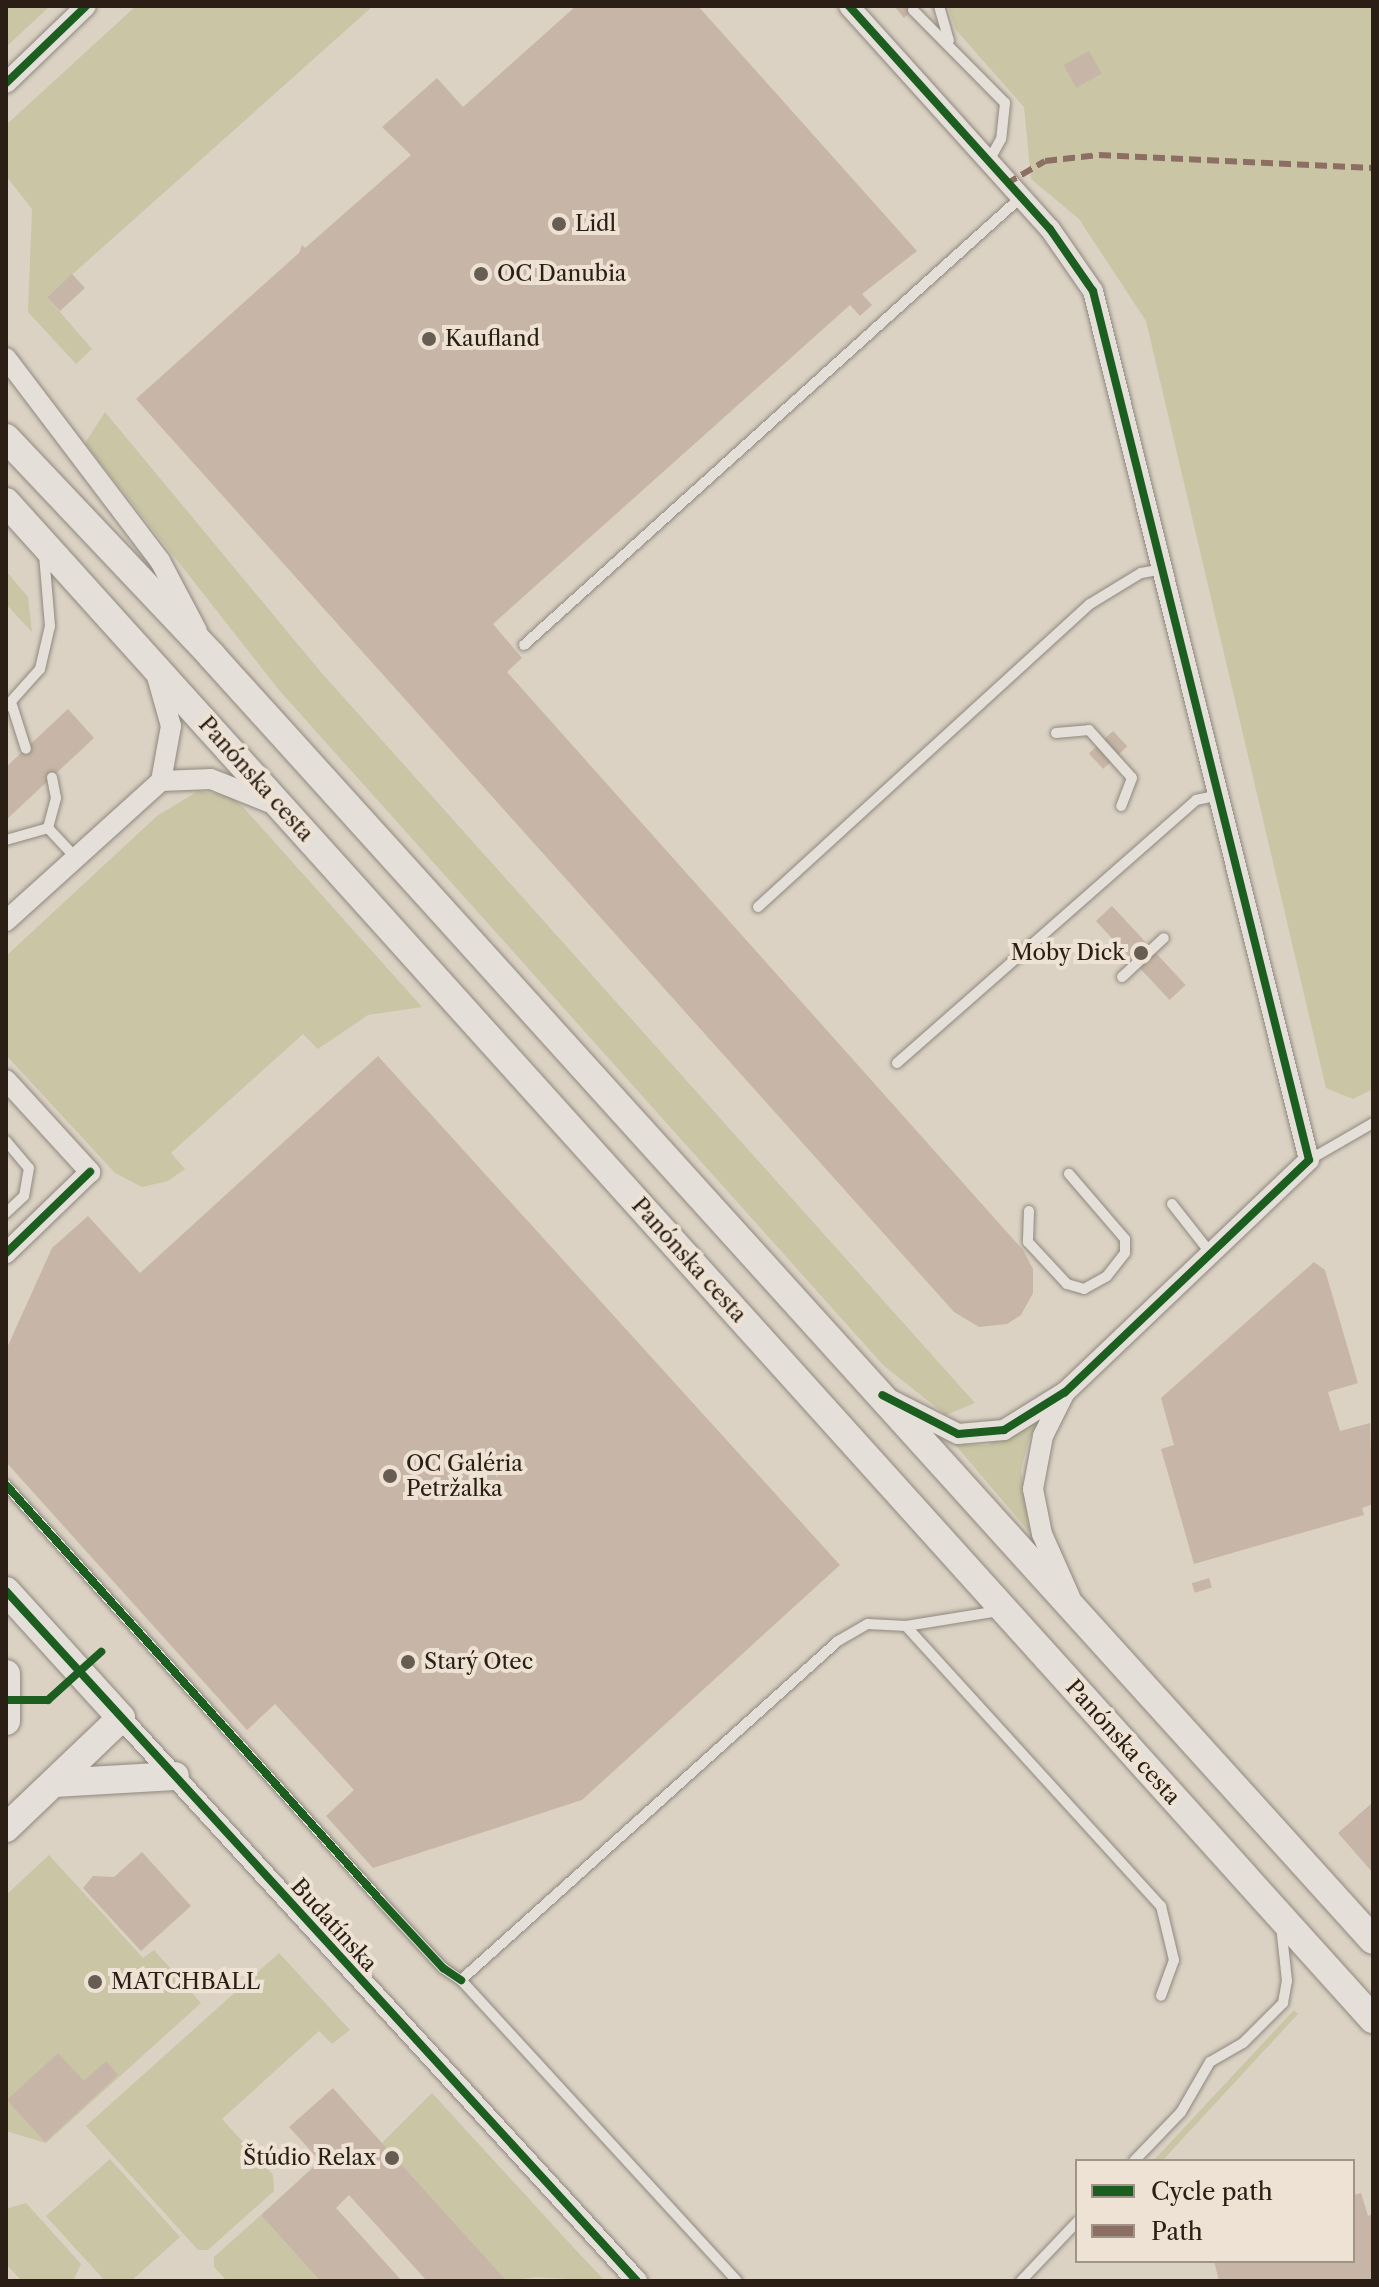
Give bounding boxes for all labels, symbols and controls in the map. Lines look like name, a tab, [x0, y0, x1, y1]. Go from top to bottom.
place label: Lidl	[575, 211, 616, 237]
marker: Lidl	[550, 215, 568, 233]
place label: OC Danubia	[497, 261, 626, 287]
marker: OC Danubia	[472, 265, 490, 283]
place label: Kaufland	[445, 326, 540, 352]
marker: Kaufland	[420, 330, 438, 348]
street label: Panónska cesta	[193, 711, 319, 847]
place label: Moby Dick	[1010, 940, 1125, 966]
marker: Moby Dick	[1132, 944, 1150, 962]
street label: Panónska cesta	[626, 1192, 752, 1328]
place label: OC Galéria Petržalka	[406, 1450, 523, 1502]
marker: OC Galéria Petržalka	[381, 1467, 399, 1485]
place label: Starý Otec	[424, 1649, 534, 1675]
marker: Starý Otec	[399, 1653, 417, 1671]
street label: Panónska cesta	[1060, 1674, 1186, 1810]
street label: Budatínska	[286, 1873, 382, 1977]
place label: MATCHBALL	[111, 1969, 260, 1995]
marker: MATCHBALL	[86, 1973, 104, 1991]
place label: Štúdio Relax	[243, 2145, 376, 2171]
marker: Štúdio Relax	[383, 2149, 401, 2167]
legend	[1075, 2159, 1355, 2263]
text: Cycle path	[1151, 2177, 1273, 2206]
text: Path	[1151, 2217, 1203, 2246]

